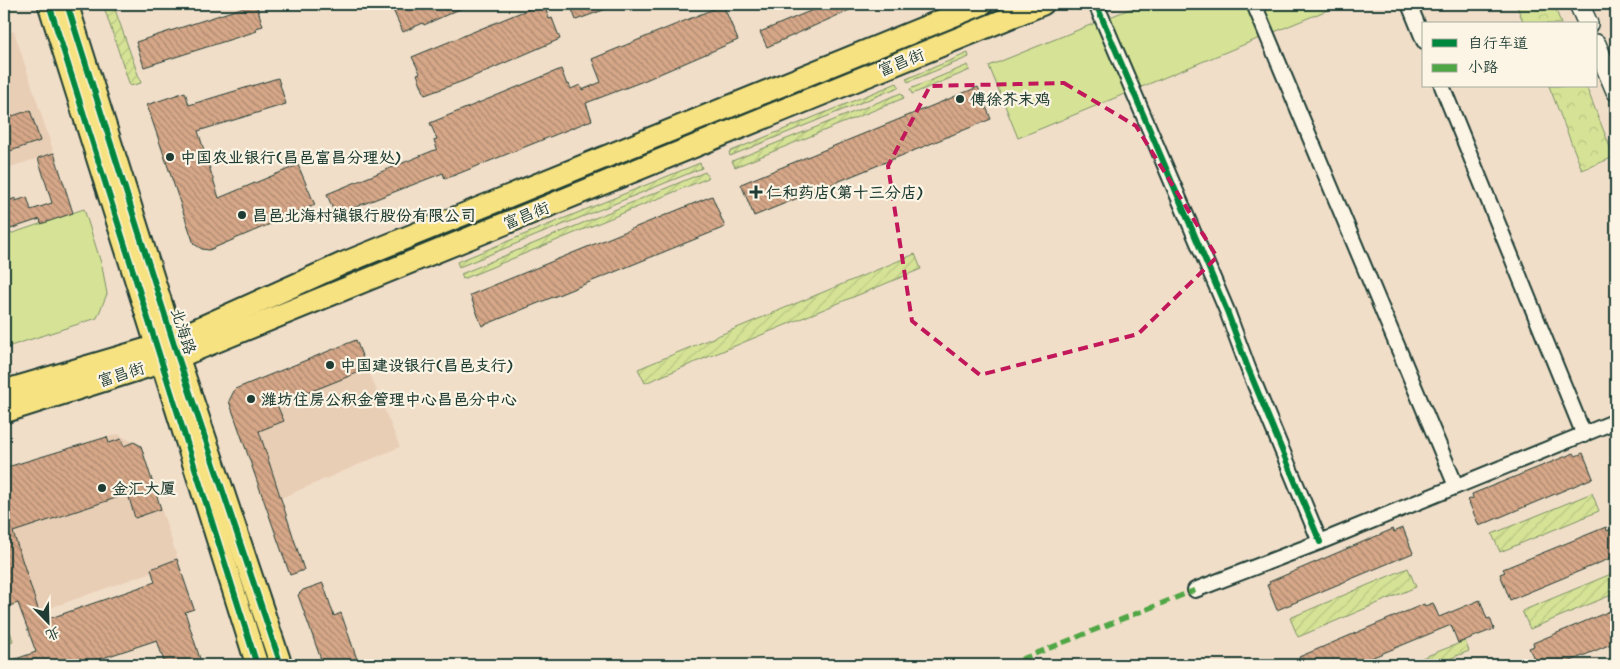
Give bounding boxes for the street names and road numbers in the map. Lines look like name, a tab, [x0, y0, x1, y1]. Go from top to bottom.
street label: 富昌街	[875, 45, 928, 82]
street label: 富昌街	[500, 198, 553, 235]
street label: 北海路	[165, 305, 200, 358]
street label: 富昌街	[95, 358, 148, 393]

